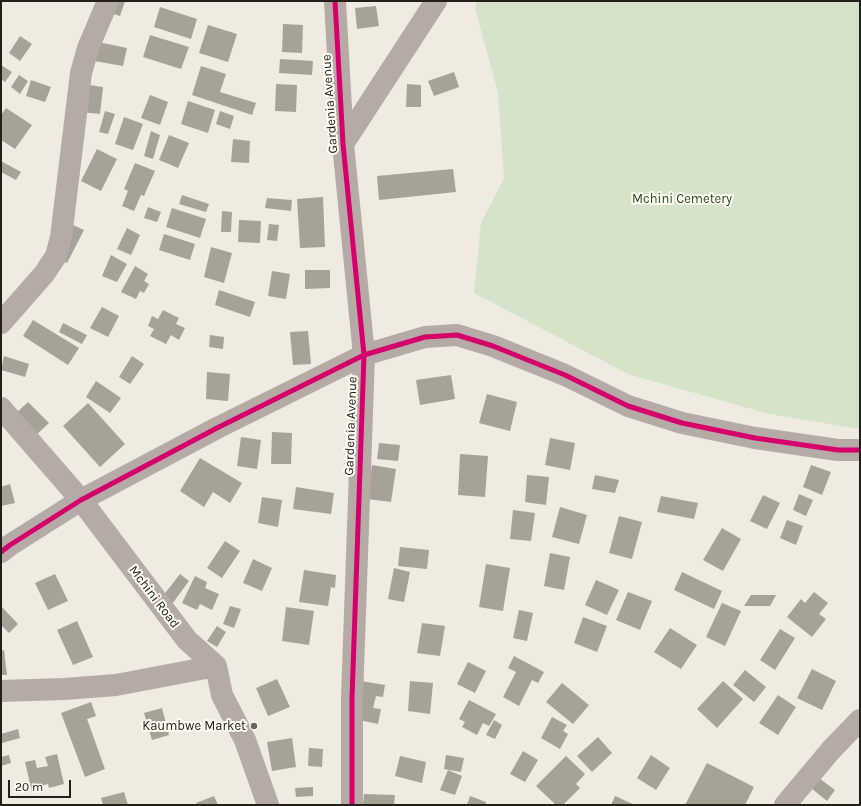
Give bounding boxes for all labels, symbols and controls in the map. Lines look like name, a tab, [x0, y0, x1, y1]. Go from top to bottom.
street label: Gardenia Avenue	[319, 54, 341, 154]
park label: Mchini Cemetery	[632, 191, 732, 207]
street label: Gardenia Avenue	[341, 376, 361, 476]
street label: Mchini Road	[125, 563, 183, 631]
place label: Kaumbwe Market	[142, 718, 246, 734]
marker: Kaumbwe Market	[249, 721, 259, 731]
scale bar	[10, 772, 73, 798]
text: 20 m	[15, 780, 43, 794]

